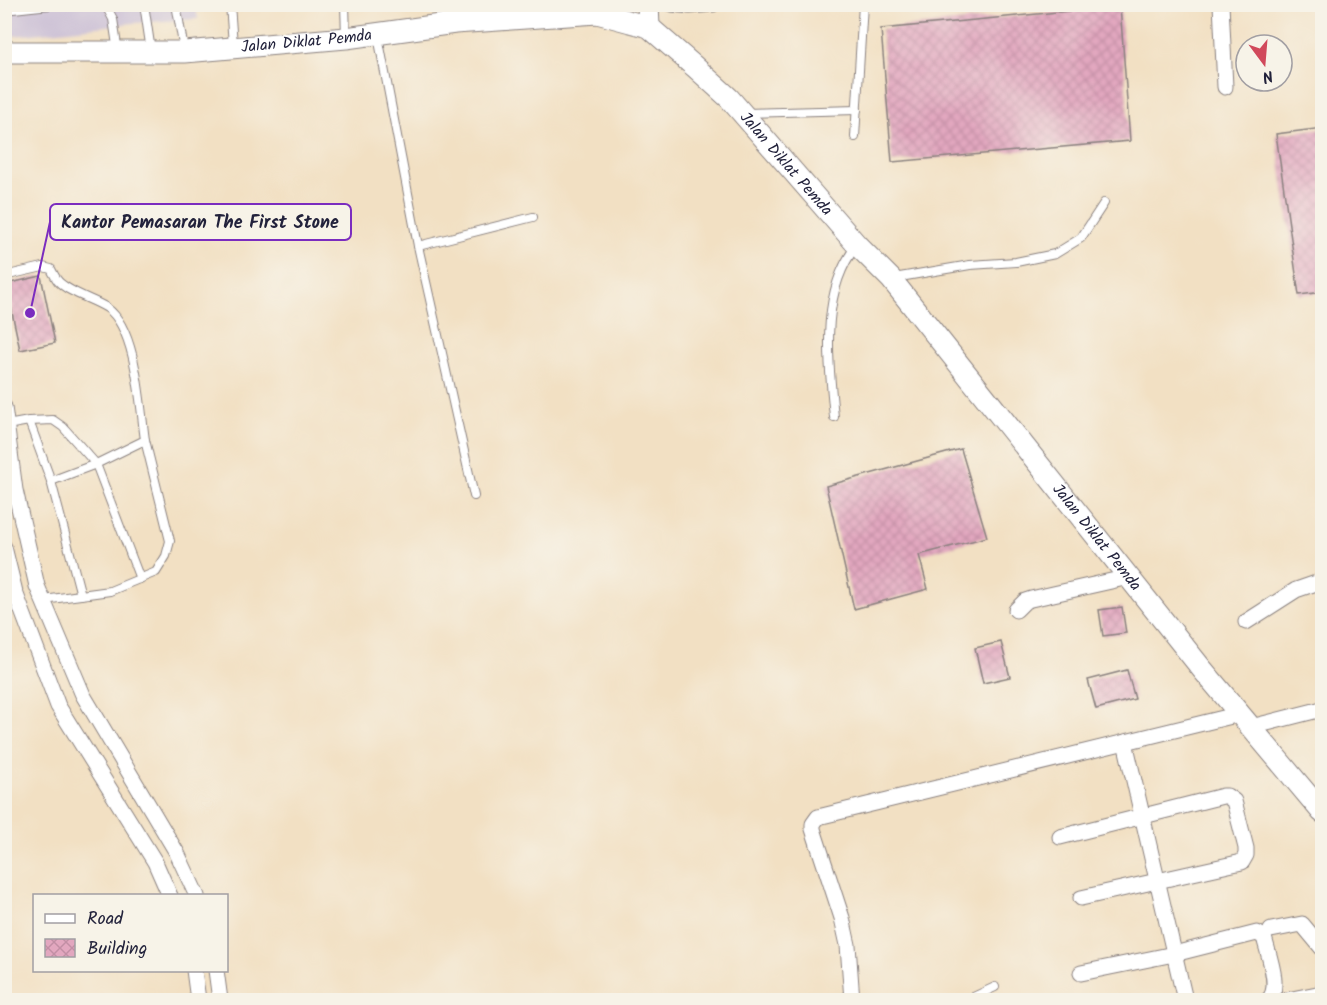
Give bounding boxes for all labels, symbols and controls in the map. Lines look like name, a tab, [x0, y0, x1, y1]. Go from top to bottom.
street label: Jalan Diklat Pemda	[240, 22, 373, 60]
north arrow	[1234, 33, 1294, 93]
text: N	[1259, 63, 1276, 89]
street label: Jalan Diklat Pemda	[734, 106, 839, 221]
callout: Kantor Pemasaran The First Stone	[50, 204, 351, 240]
text: Kantor Pemasaran The First Stone	[61, 209, 339, 238]
street label: Jalan Diklat Pemda	[1046, 478, 1148, 596]
legend	[33, 894, 228, 972]
text: Road	[87, 905, 124, 934]
text: Building	[87, 935, 147, 964]

